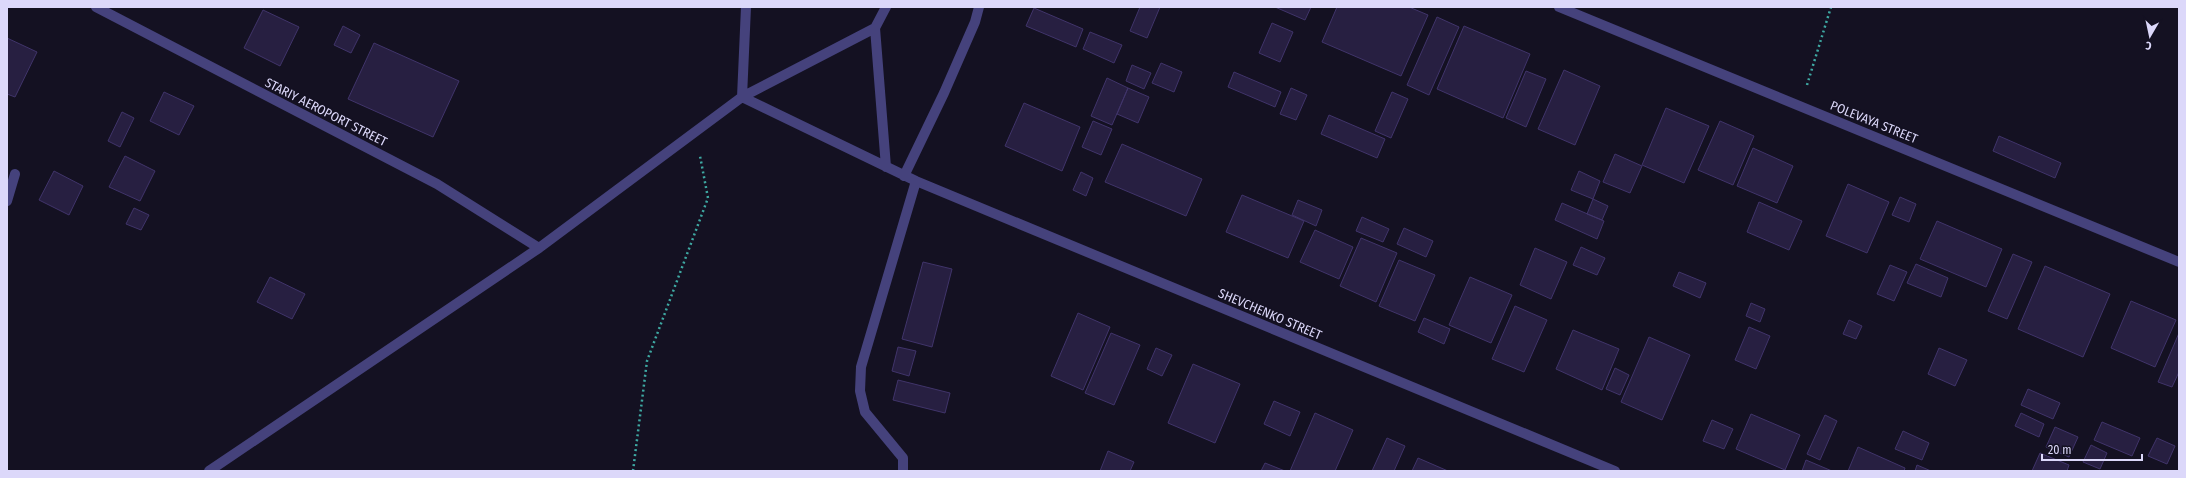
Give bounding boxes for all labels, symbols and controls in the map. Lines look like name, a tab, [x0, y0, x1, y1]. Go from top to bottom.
north arrow	[2130, 16, 2170, 56]
text: С	[2144, 38, 2152, 52]
street label: STARIY AEROPORT STREET	[263, 75, 389, 149]
street label: POLEVAYA STREET	[1828, 98, 1920, 146]
street label: SHEVCHENKO STREET	[1216, 285, 1324, 343]
scale bar	[2042, 436, 2142, 462]
text: 20 m	[2048, 443, 2072, 457]

